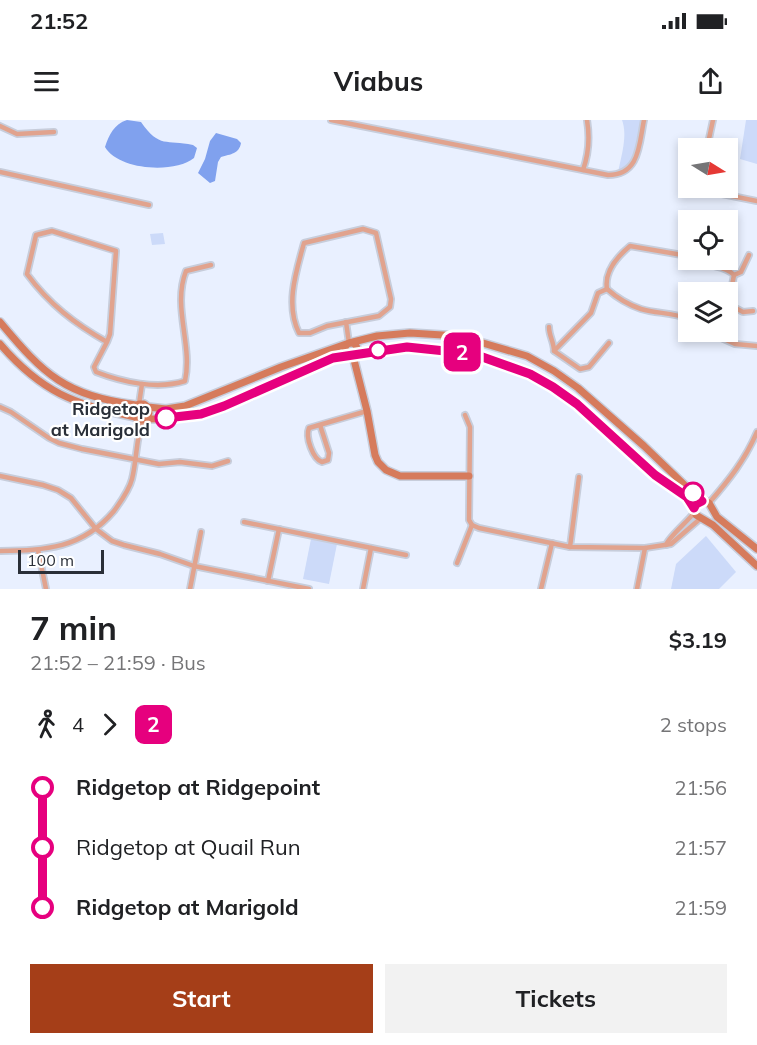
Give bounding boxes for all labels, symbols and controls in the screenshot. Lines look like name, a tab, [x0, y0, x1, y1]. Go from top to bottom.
text: 21:52	[30, 7, 88, 35]
text: Viabus	[334, 64, 423, 98]
icon: menu	[30, 65, 63, 98]
icon: share	[694, 65, 727, 98]
north arrow	[678, 138, 738, 198]
map controls	[678, 138, 738, 342]
button: locate	[678, 210, 738, 270]
button: layers	[678, 282, 738, 342]
line badge: 2	[442, 332, 482, 372]
text: 2	[456, 339, 468, 365]
unlabelled marker	[369, 341, 387, 359]
place label: Ridgetop at Marigold	[51, 397, 150, 441]
marker: Ridgetop at Marigold	[155, 407, 177, 429]
unlabelled marker	[682, 482, 704, 504]
scale bar	[18, 547, 104, 574]
text: 100 m	[27, 550, 74, 570]
text: 7 min	[30, 607, 117, 648]
text: $3.19	[669, 626, 727, 654]
text: 21:52 – 21:59 · Bus	[30, 650, 206, 675]
icon: walk	[30, 708, 63, 741]
icon: forward	[93, 708, 126, 741]
text: 2	[147, 711, 160, 737]
text: 4	[72, 712, 84, 737]
text: 2 stops	[660, 712, 727, 737]
text: Ridgetop at Ridgepoint	[76, 773, 320, 801]
text: 21:56	[674, 775, 727, 800]
text: Ridgetop at Quail Run	[76, 833, 301, 861]
text: 21:57	[674, 835, 727, 860]
text: Ridgetop at Marigold	[76, 893, 299, 921]
text: 21:59	[674, 895, 727, 920]
button: Start	[30, 964, 373, 1033]
button: Tickets	[385, 964, 727, 1033]

